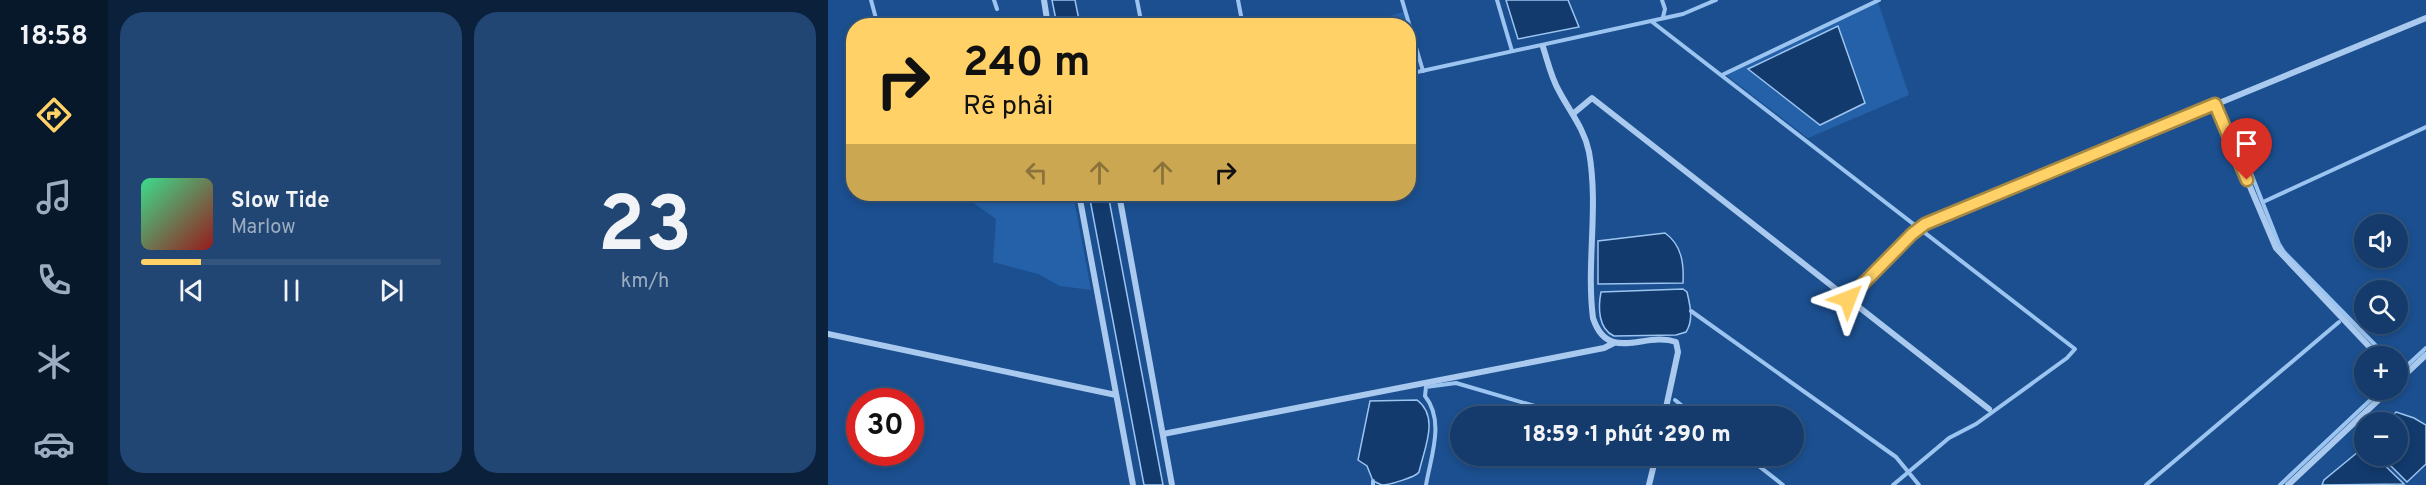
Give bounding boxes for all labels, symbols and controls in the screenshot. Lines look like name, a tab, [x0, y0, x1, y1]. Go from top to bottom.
text: 18:58	[20, 20, 88, 54]
text: 240 m	[963, 38, 1091, 91]
icon: right	[864, 42, 942, 120]
text: Rẽ phải	[963, 90, 1053, 124]
icon: directions	[33, 94, 75, 136]
pin	[2221, 118, 2272, 180]
icon: arrive	[2230, 127, 2263, 160]
icon: left	[1020, 156, 1053, 189]
icon: ahead	[1083, 156, 1116, 189]
icon: ahead	[1146, 156, 1179, 189]
icon: right	[1209, 156, 1242, 189]
icon: music	[33, 176, 75, 218]
text: 23	[598, 180, 692, 279]
text: Slow Tide	[231, 188, 330, 215]
map controls	[2354, 214, 2408, 466]
button: sound	[2354, 214, 2408, 268]
text: Marlow	[231, 215, 295, 241]
icon: phone	[33, 259, 75, 301]
position arrow	[1816, 267, 1880, 331]
text: km/h	[621, 269, 669, 295]
icon: previous	[175, 274, 208, 307]
icon: pause	[275, 274, 308, 307]
icon: next	[375, 274, 408, 307]
button: search	[2354, 280, 2408, 334]
icon: climate	[33, 341, 75, 383]
button: +	[2354, 346, 2408, 400]
speed limit sign: 30	[846, 388, 924, 466]
button: −	[2354, 412, 2408, 466]
text: 18:59 · 1 phút · 290 m	[1523, 422, 1731, 449]
icon: car	[33, 423, 75, 465]

